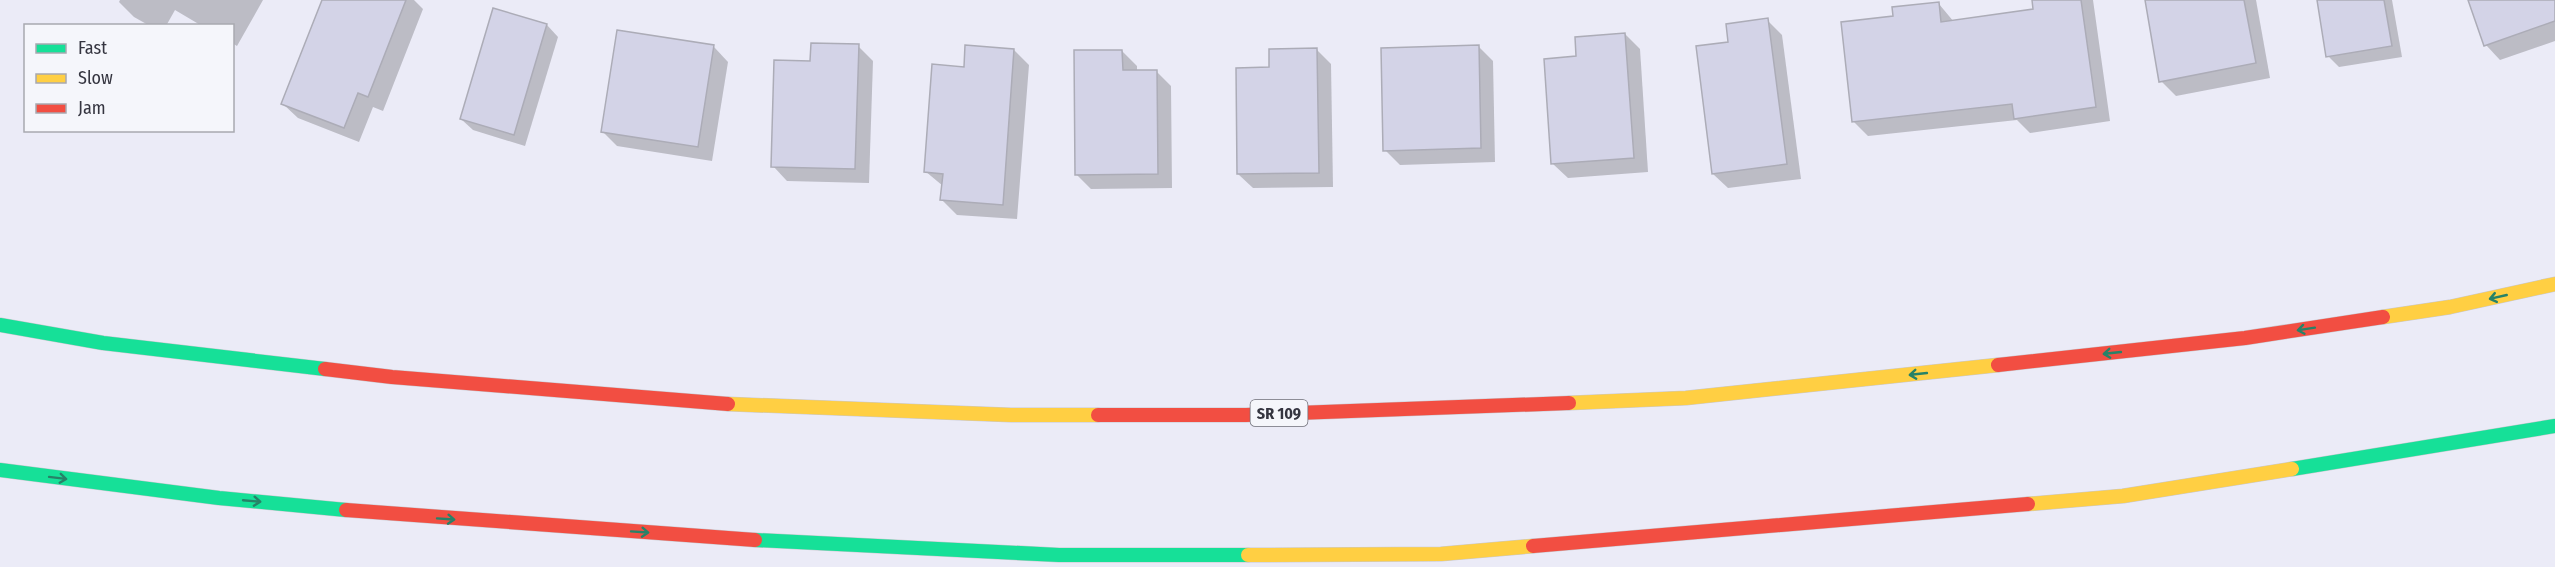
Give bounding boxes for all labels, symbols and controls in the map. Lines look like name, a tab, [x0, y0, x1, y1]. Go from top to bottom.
legend	[24, 24, 234, 132]
text: Fast	[78, 37, 107, 59]
text: Slow	[78, 67, 113, 89]
text: Jam	[78, 97, 106, 119]
one-way arrow	[2489, 291, 2508, 303]
one-way arrow	[2296, 323, 2316, 334]
one-way arrow	[2103, 348, 2123, 359]
one-way arrow	[1909, 369, 1929, 380]
road number: SR 109	[1250, 400, 1308, 426]
one-way arrow	[47, 473, 67, 484]
one-way arrow	[241, 496, 261, 507]
one-way arrow	[435, 514, 455, 525]
one-way arrow	[630, 527, 650, 538]

